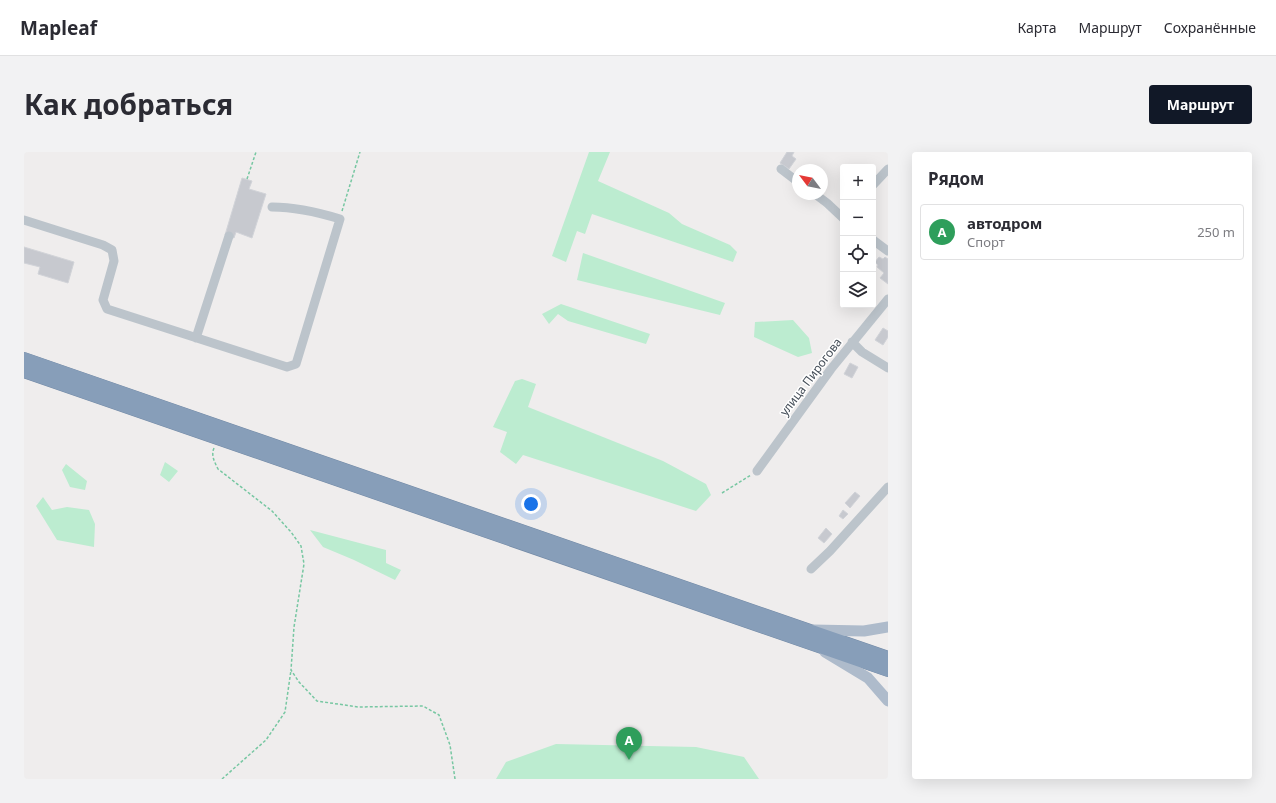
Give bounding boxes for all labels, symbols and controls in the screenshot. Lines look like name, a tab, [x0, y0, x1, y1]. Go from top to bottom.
text: Mapleaf	[20, 15, 97, 41]
text: Карта	[1017, 18, 1056, 37]
text: Маршрут	[1078, 18, 1142, 37]
text: Сохранённые	[1164, 18, 1256, 37]
text: Как добраться	[24, 85, 233, 123]
button: Маршрут	[1149, 85, 1252, 124]
north arrow	[792, 164, 828, 200]
map controls	[840, 164, 876, 308]
button: +	[840, 164, 876, 200]
text: Рядом	[928, 167, 984, 190]
button: −	[840, 200, 876, 236]
text: автодром	[967, 213, 1042, 233]
text: A	[938, 223, 947, 241]
text: 250 m	[1197, 223, 1235, 241]
text: Спорт	[967, 233, 1005, 251]
button: locate	[840, 236, 876, 272]
button: layers	[840, 272, 876, 308]
street label: улица Пирогова	[776, 334, 846, 419]
your location	[521, 494, 541, 514]
pin: A	[616, 727, 642, 760]

